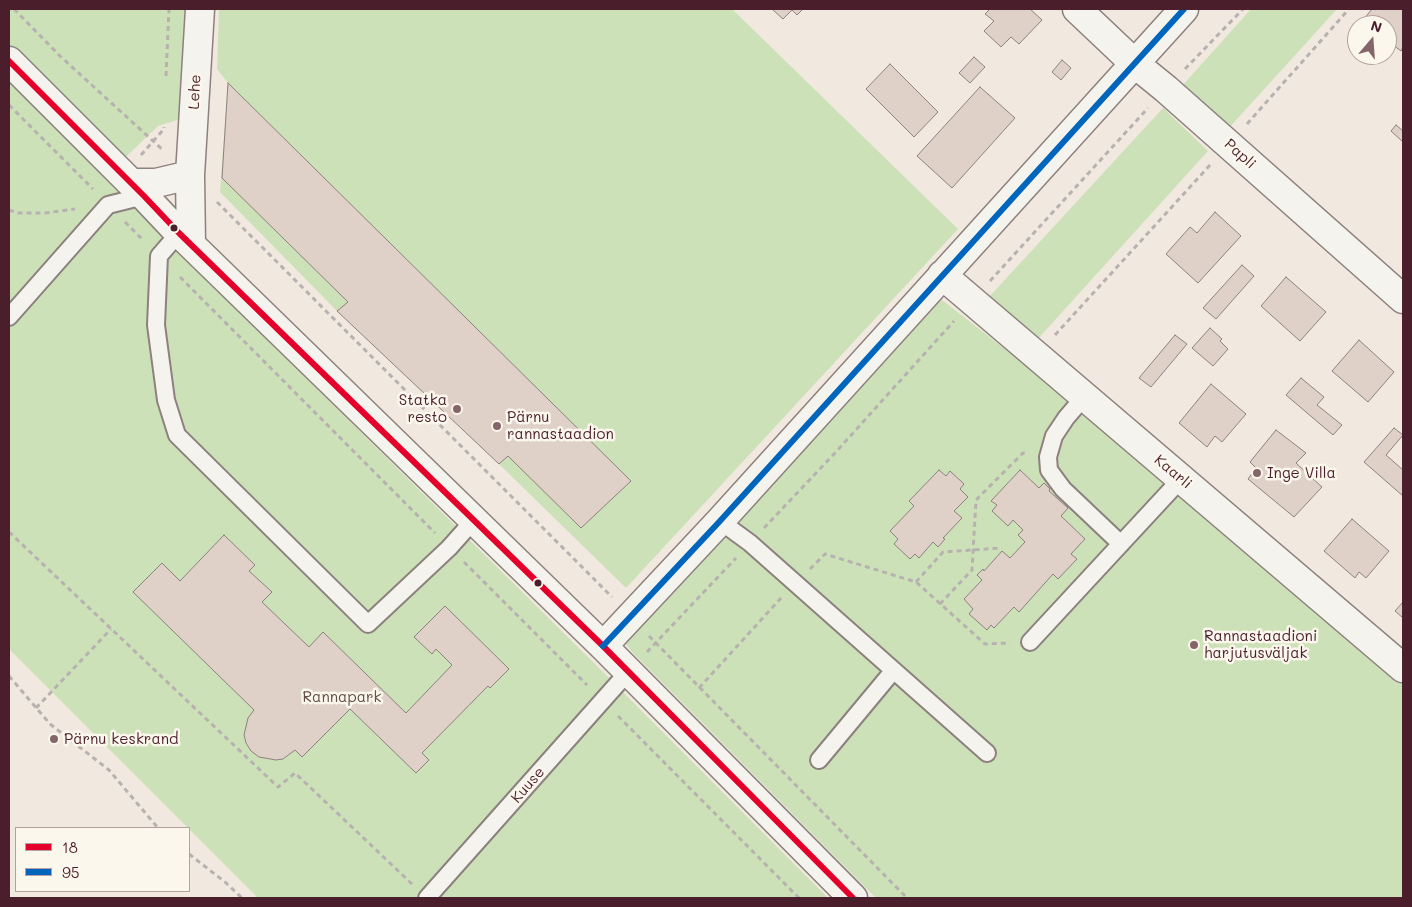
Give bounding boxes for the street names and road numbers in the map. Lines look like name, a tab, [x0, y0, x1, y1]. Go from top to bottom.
street label: Lehe	[185, 74, 205, 110]
street label: Papli	[1221, 135, 1259, 173]
street label: Kaarli	[1150, 451, 1196, 493]
street label: Kuuse	[507, 763, 549, 807]

